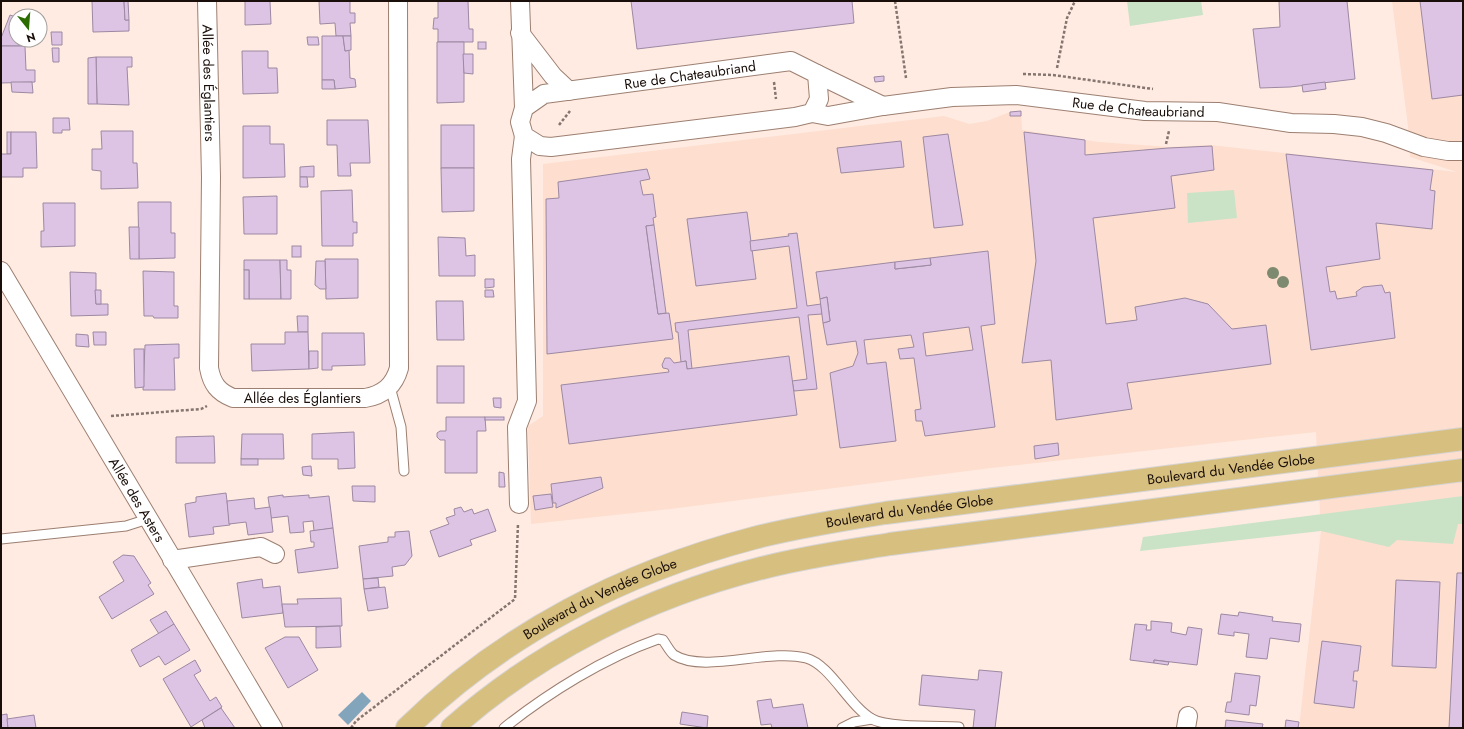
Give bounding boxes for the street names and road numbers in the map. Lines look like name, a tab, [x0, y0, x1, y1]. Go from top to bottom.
street label: Allée des Églantiers	[198, 24, 220, 142]
street label: Rue de Chateaubriand	[623, 56, 757, 94]
street label: Rue de Chateaubriand	[1071, 92, 1205, 122]
street label: Allée des Églantiers	[244, 388, 361, 408]
street label: Boulevard du Vendée Globe	[1146, 448, 1316, 489]
street label: Allée des Asters	[104, 453, 170, 546]
street label: Boulevard du Vendée Globe	[824, 489, 994, 533]
street label: Boulevard du Vendée Globe	[519, 553, 679, 644]

